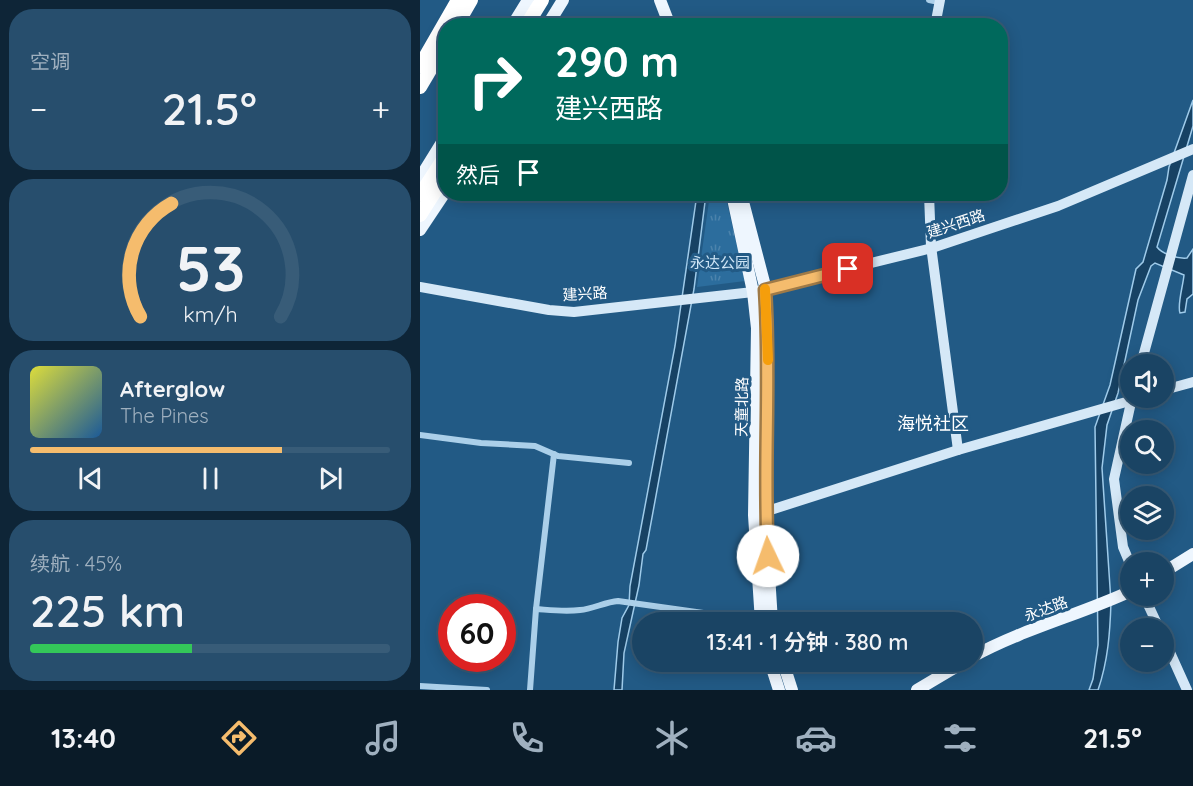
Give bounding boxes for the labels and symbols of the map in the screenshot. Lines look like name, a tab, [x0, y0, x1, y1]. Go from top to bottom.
street label: 建兴西路	[924, 205, 987, 242]
pin	[822, 243, 873, 294]
park label: 永达公园	[690, 253, 750, 272]
street label: 建兴路	[562, 283, 608, 304]
street label: 天童北路	[731, 377, 752, 437]
district label: 海悦社区	[897, 412, 969, 435]
position arrow	[736, 524, 800, 588]
street label: 永达路	[1021, 592, 1070, 625]
speed limit sign: 60	[438, 594, 516, 672]

